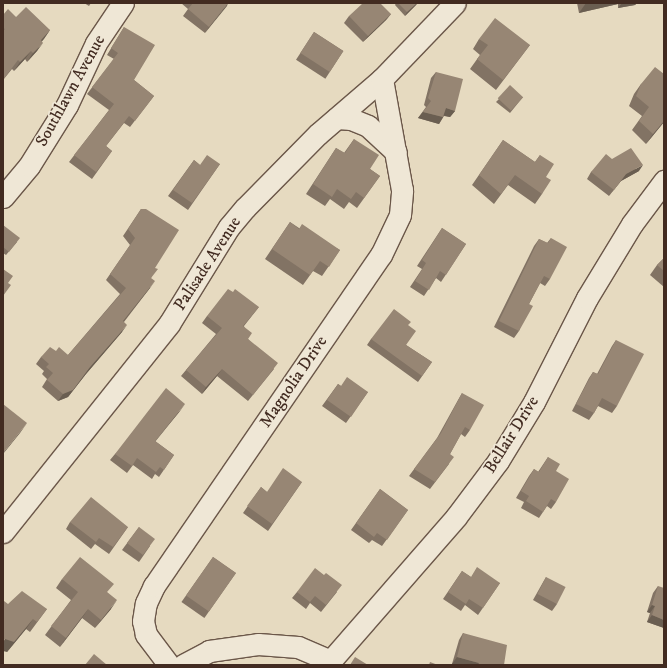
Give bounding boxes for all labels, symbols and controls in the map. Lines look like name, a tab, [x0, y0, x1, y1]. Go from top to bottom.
street label: Southlawn Avenue	[32, 32, 110, 150]
street label: Palisade Avenue	[170, 213, 246, 315]
street label: Magnolia Drive	[256, 332, 332, 432]
street label: Bellair Drive	[480, 393, 544, 477]

